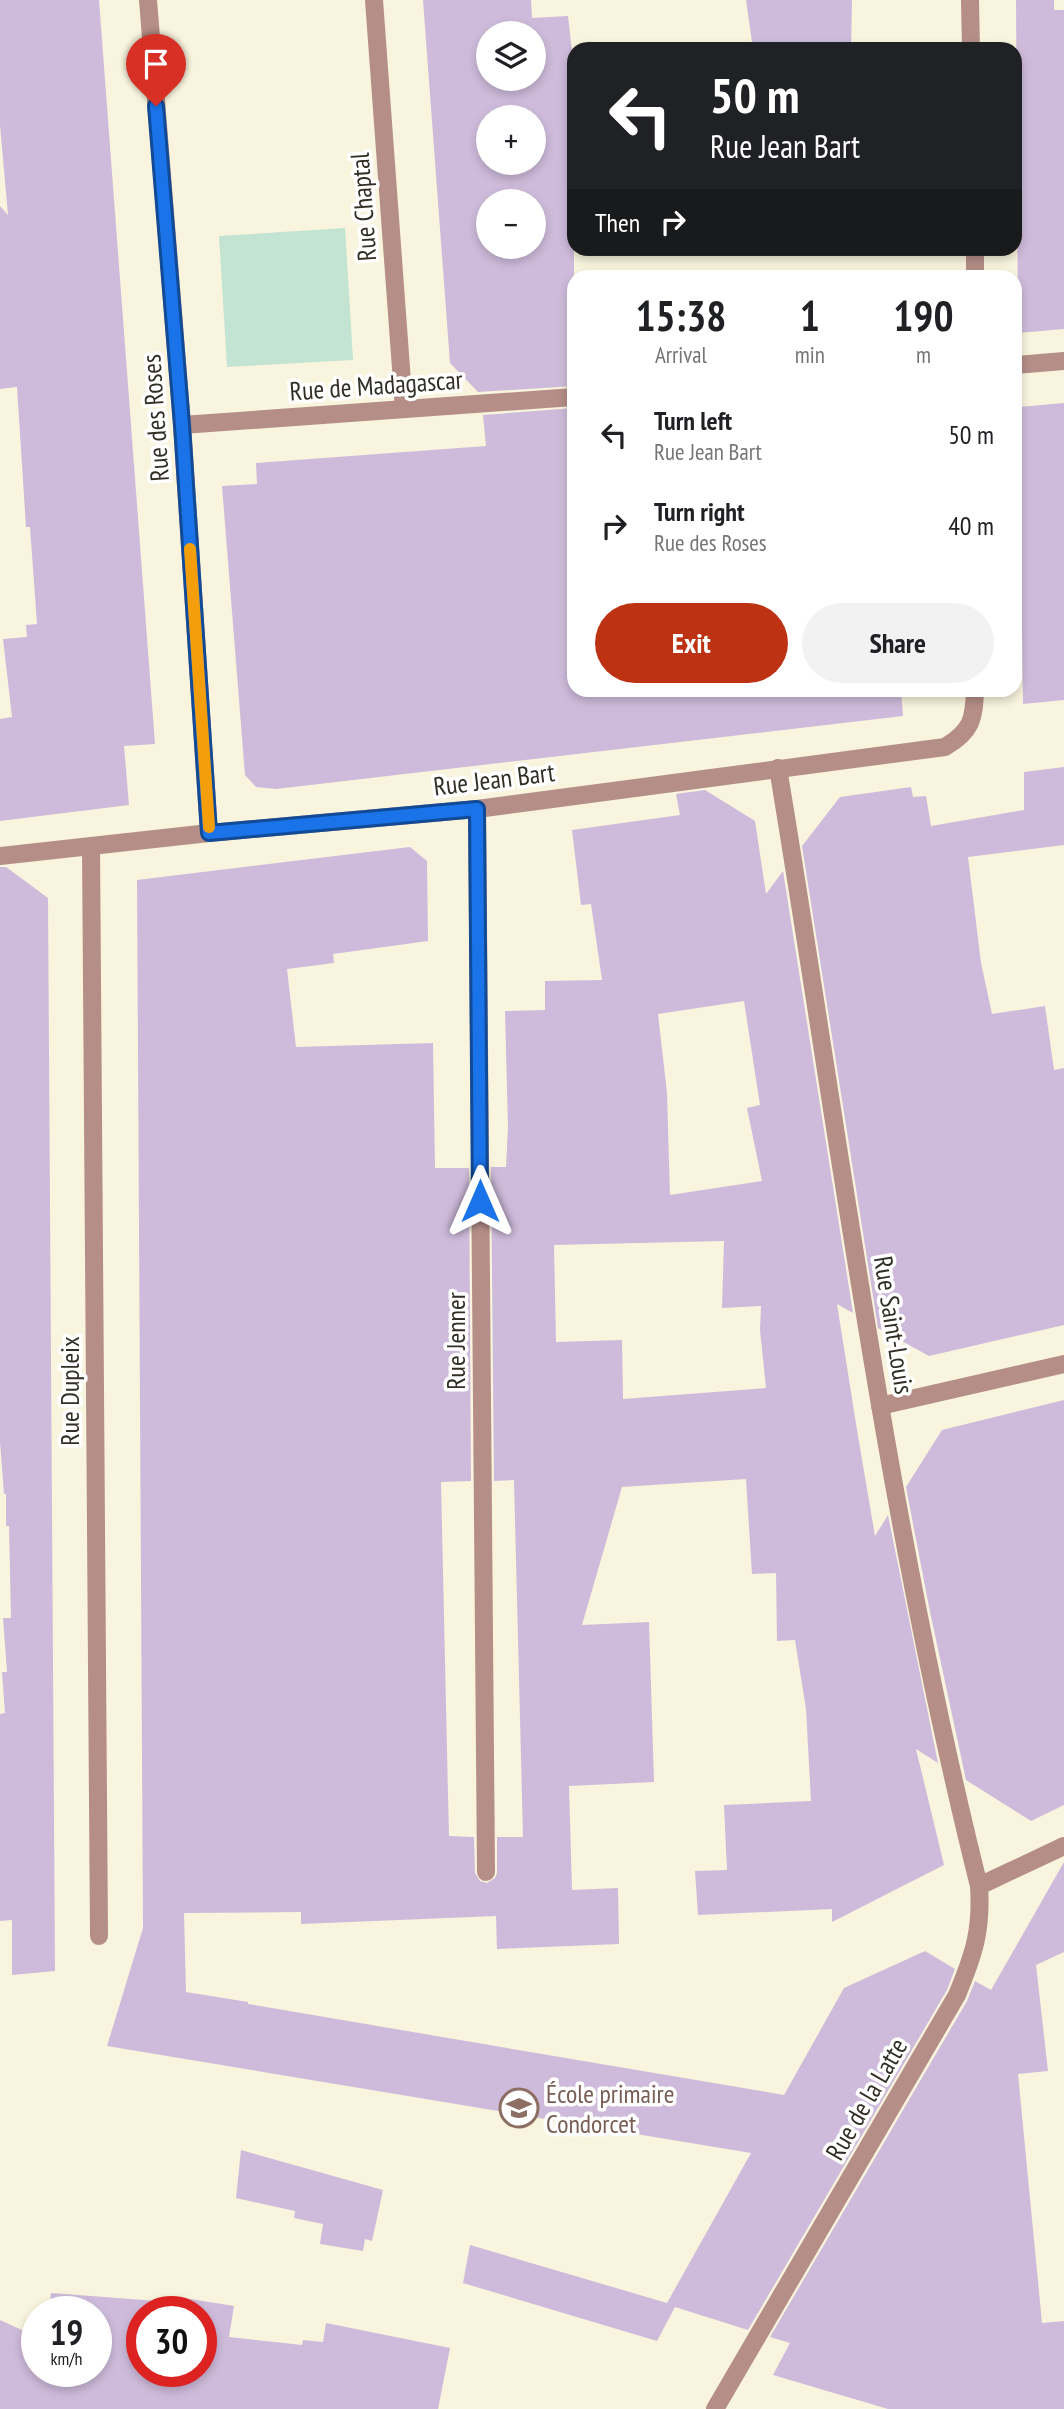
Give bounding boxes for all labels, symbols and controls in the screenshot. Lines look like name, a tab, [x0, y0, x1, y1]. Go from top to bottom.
map controls	[476, 21, 546, 259]
button: layers	[476, 21, 546, 91]
pin	[126, 34, 186, 106]
icon: arrive	[137, 45, 175, 83]
text: 50 m	[710, 63, 799, 127]
icon: left	[595, 70, 686, 161]
button: +	[476, 105, 546, 175]
text: Rue Jean Bart	[710, 125, 860, 167]
street label: Rue Chaptal	[343, 152, 383, 262]
button: −	[476, 189, 546, 259]
icon: right	[654, 203, 692, 241]
text: Then	[595, 206, 640, 239]
text: 15:38	[635, 288, 726, 343]
text: 1	[800, 288, 820, 343]
text: 190	[893, 288, 954, 343]
text: Arrival	[655, 340, 707, 369]
text: min	[795, 340, 825, 369]
text: m	[916, 340, 931, 369]
street label: Rue des Roses	[134, 353, 176, 483]
street label: Rue de Madagascar	[288, 362, 464, 408]
text: Turn left	[654, 404, 732, 437]
icon: left	[595, 416, 633, 454]
text: 50 m	[948, 418, 994, 451]
text: Rue Jean Bart	[654, 437, 762, 466]
text: Turn right	[654, 495, 745, 528]
icon: right	[595, 507, 633, 545]
text: 40 m	[948, 509, 994, 542]
text: Rue des Roses	[654, 528, 767, 557]
button: Exit	[595, 603, 788, 683]
button: Share	[802, 603, 994, 683]
street label: Rue Jean Bart	[431, 755, 557, 803]
position arrow	[443, 1164, 517, 1238]
street label: Rue Saint-Louis	[867, 1254, 921, 1396]
street label: Rue Jenner	[439, 1292, 472, 1390]
street label: Rue Dupleix	[53, 1336, 86, 1446]
street label: Rue de la Latte	[818, 2032, 914, 2166]
place label: École primaire Condorcet	[546, 2077, 674, 2140]
school or university icon: École primaire Condorcet	[498, 2087, 540, 2129]
speed limit sign: 30	[126, 2296, 217, 2387]
text: 19	[50, 2309, 83, 2355]
text: km/h	[51, 2347, 82, 2370]

